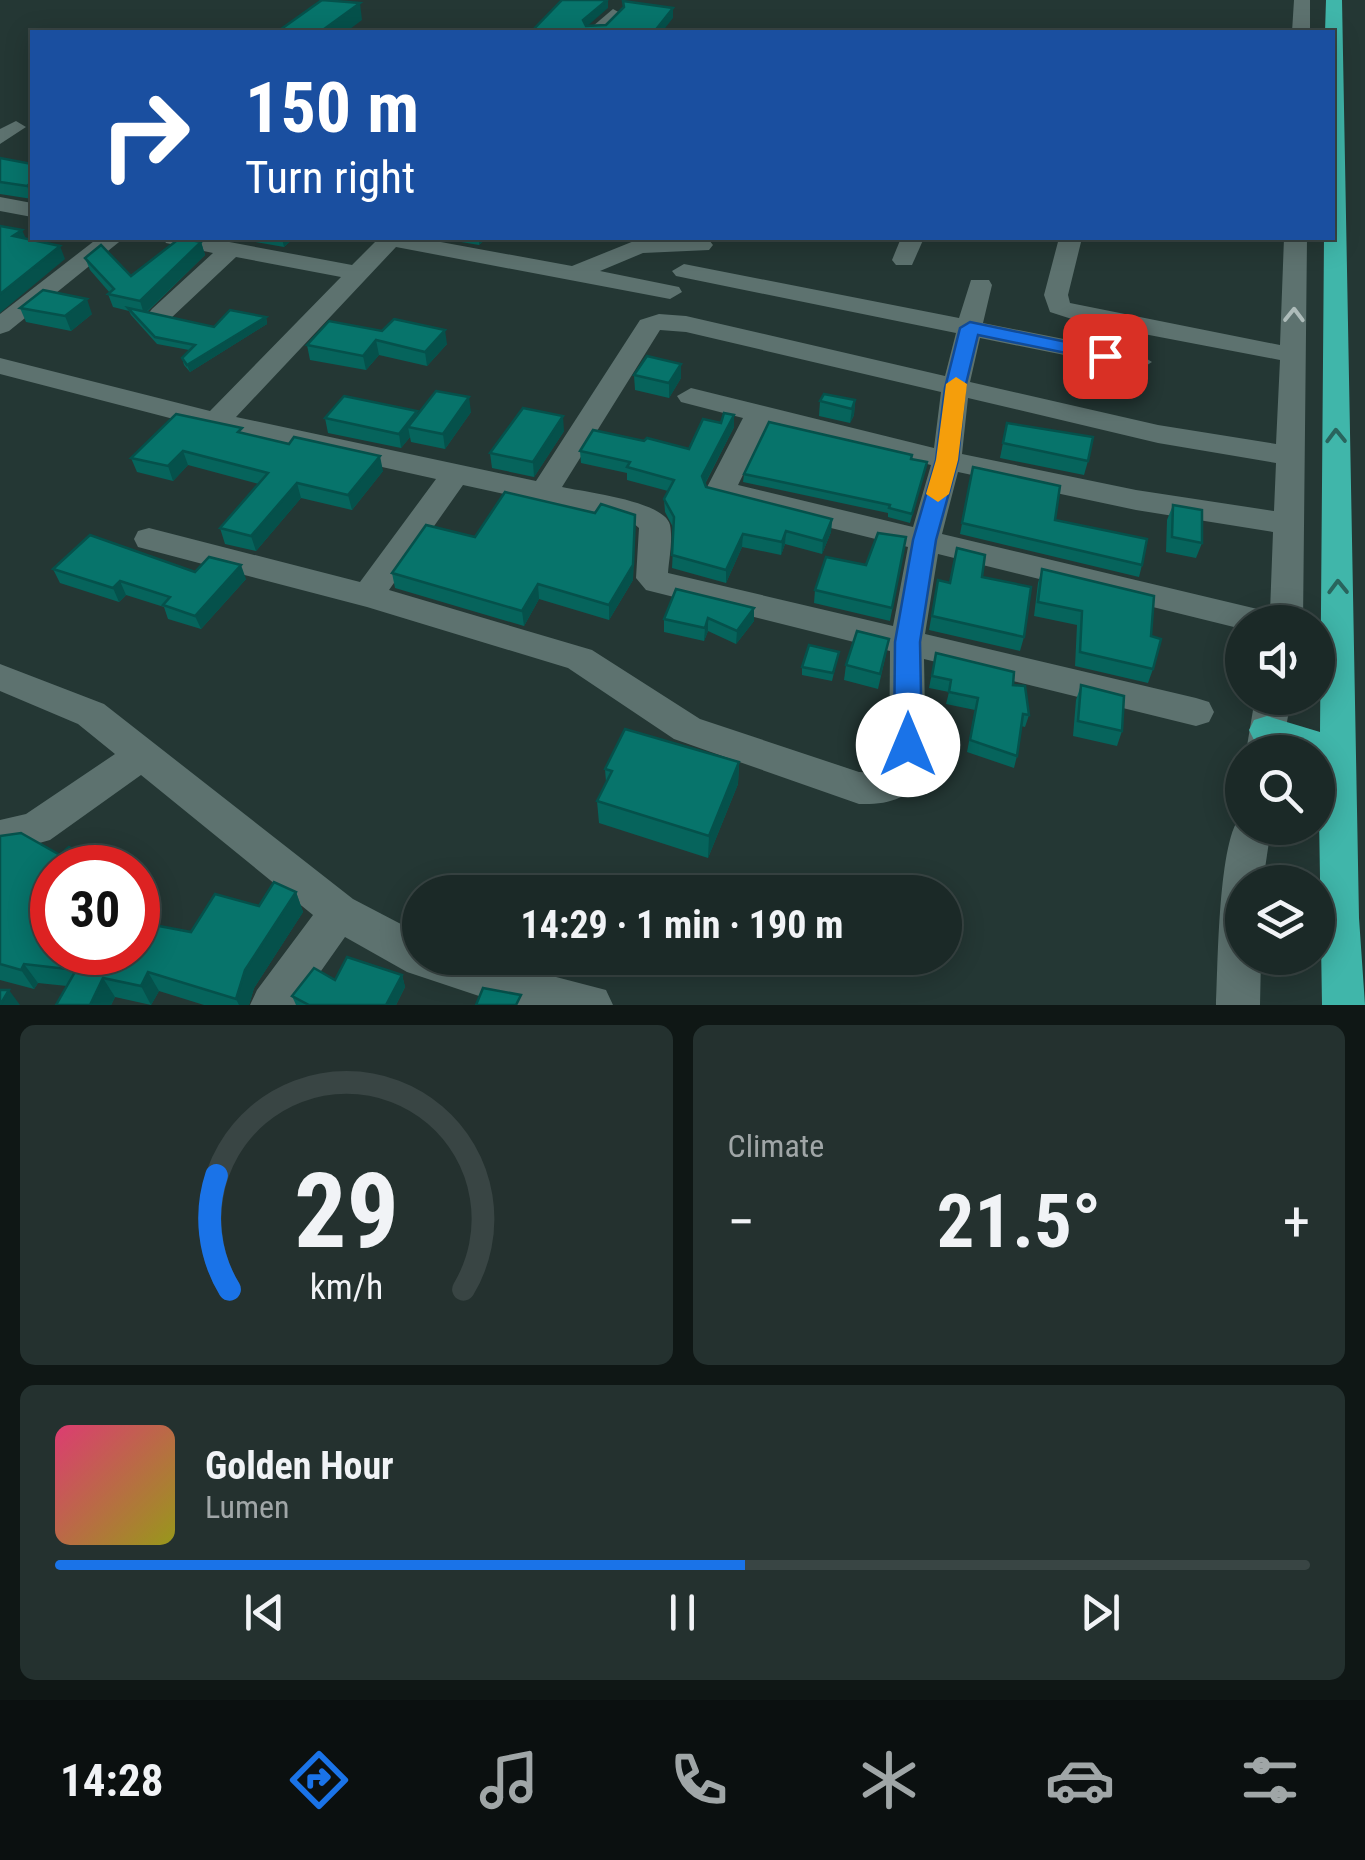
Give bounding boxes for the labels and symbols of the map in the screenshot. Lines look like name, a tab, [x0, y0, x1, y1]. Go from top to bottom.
one-way arrow	[1283, 307, 1304, 323]
pin	[1063, 314, 1148, 399]
one-way arrow	[1325, 427, 1347, 442]
one-way arrow	[1328, 578, 1349, 594]
position arrow	[856, 693, 960, 797]
speed limit sign: 30	[30, 845, 160, 975]

